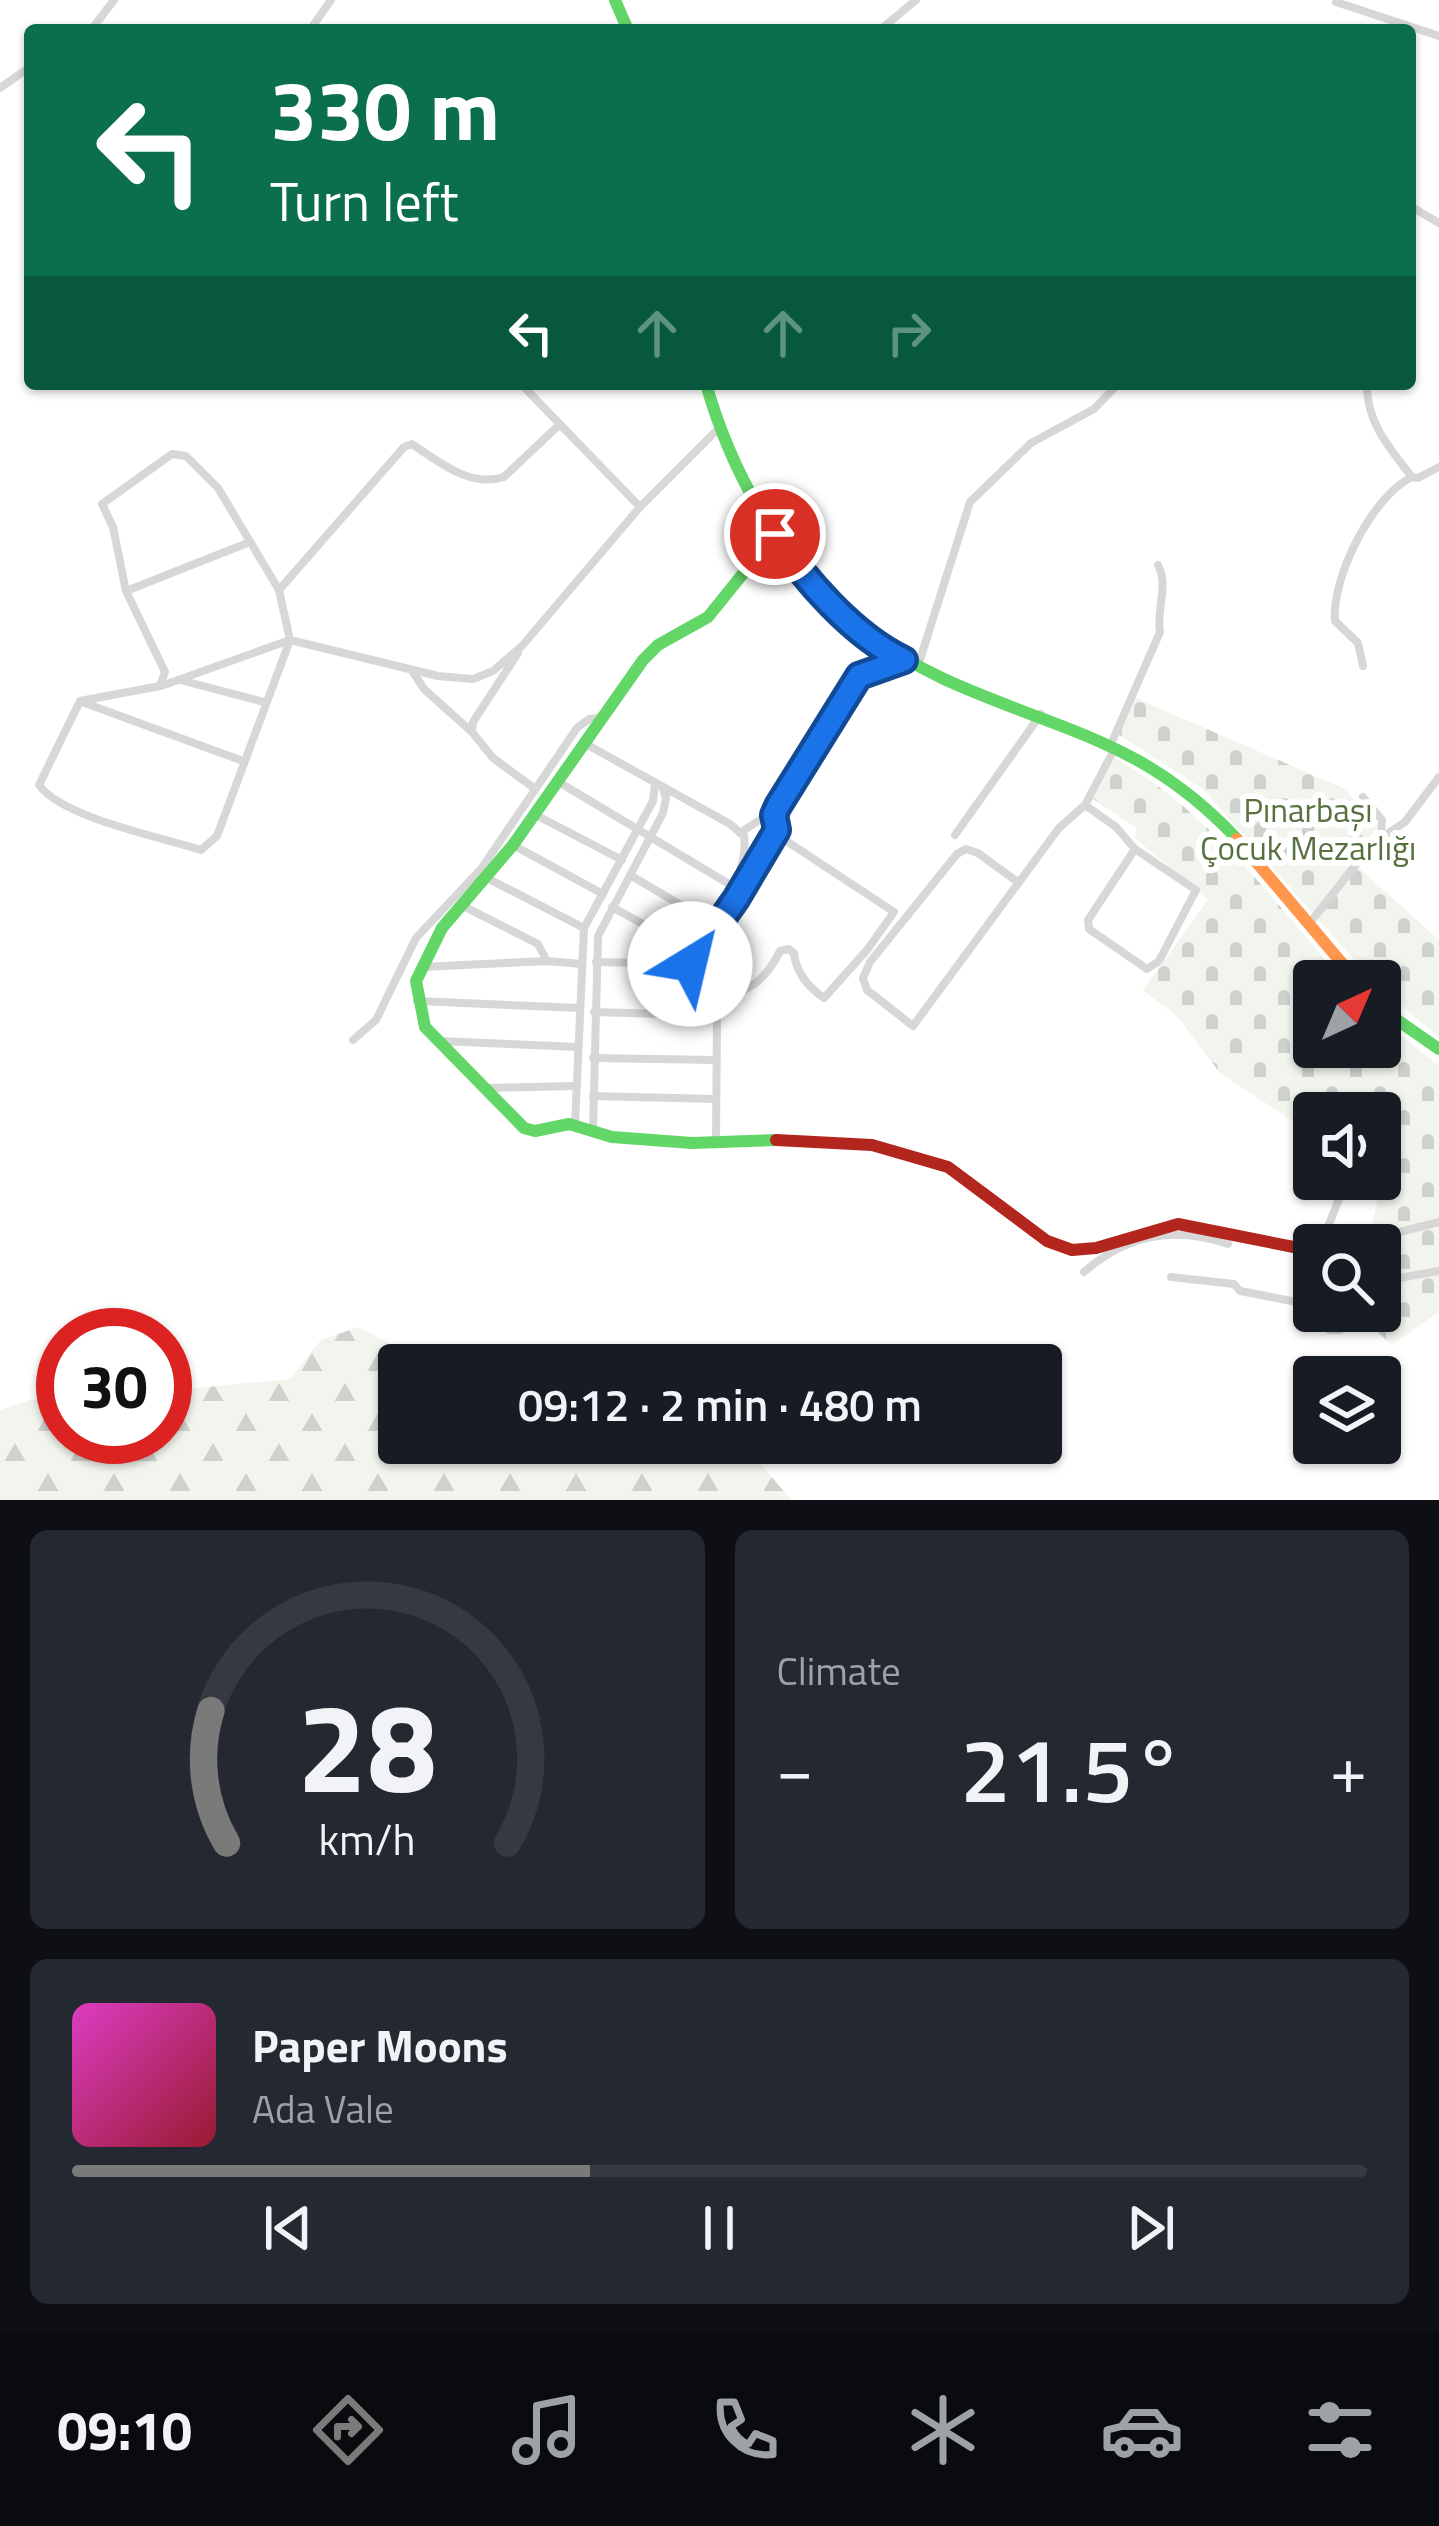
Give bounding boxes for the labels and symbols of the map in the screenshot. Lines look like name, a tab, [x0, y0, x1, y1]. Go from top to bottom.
pin	[724, 483, 826, 585]
park label: Pınarbaşı Çocuk Mezarlığı	[1200, 785, 1416, 873]
position arrow	[627, 901, 753, 1027]
north arrow	[1293, 960, 1401, 1068]
speed limit sign: 30	[36, 1308, 192, 1464]

